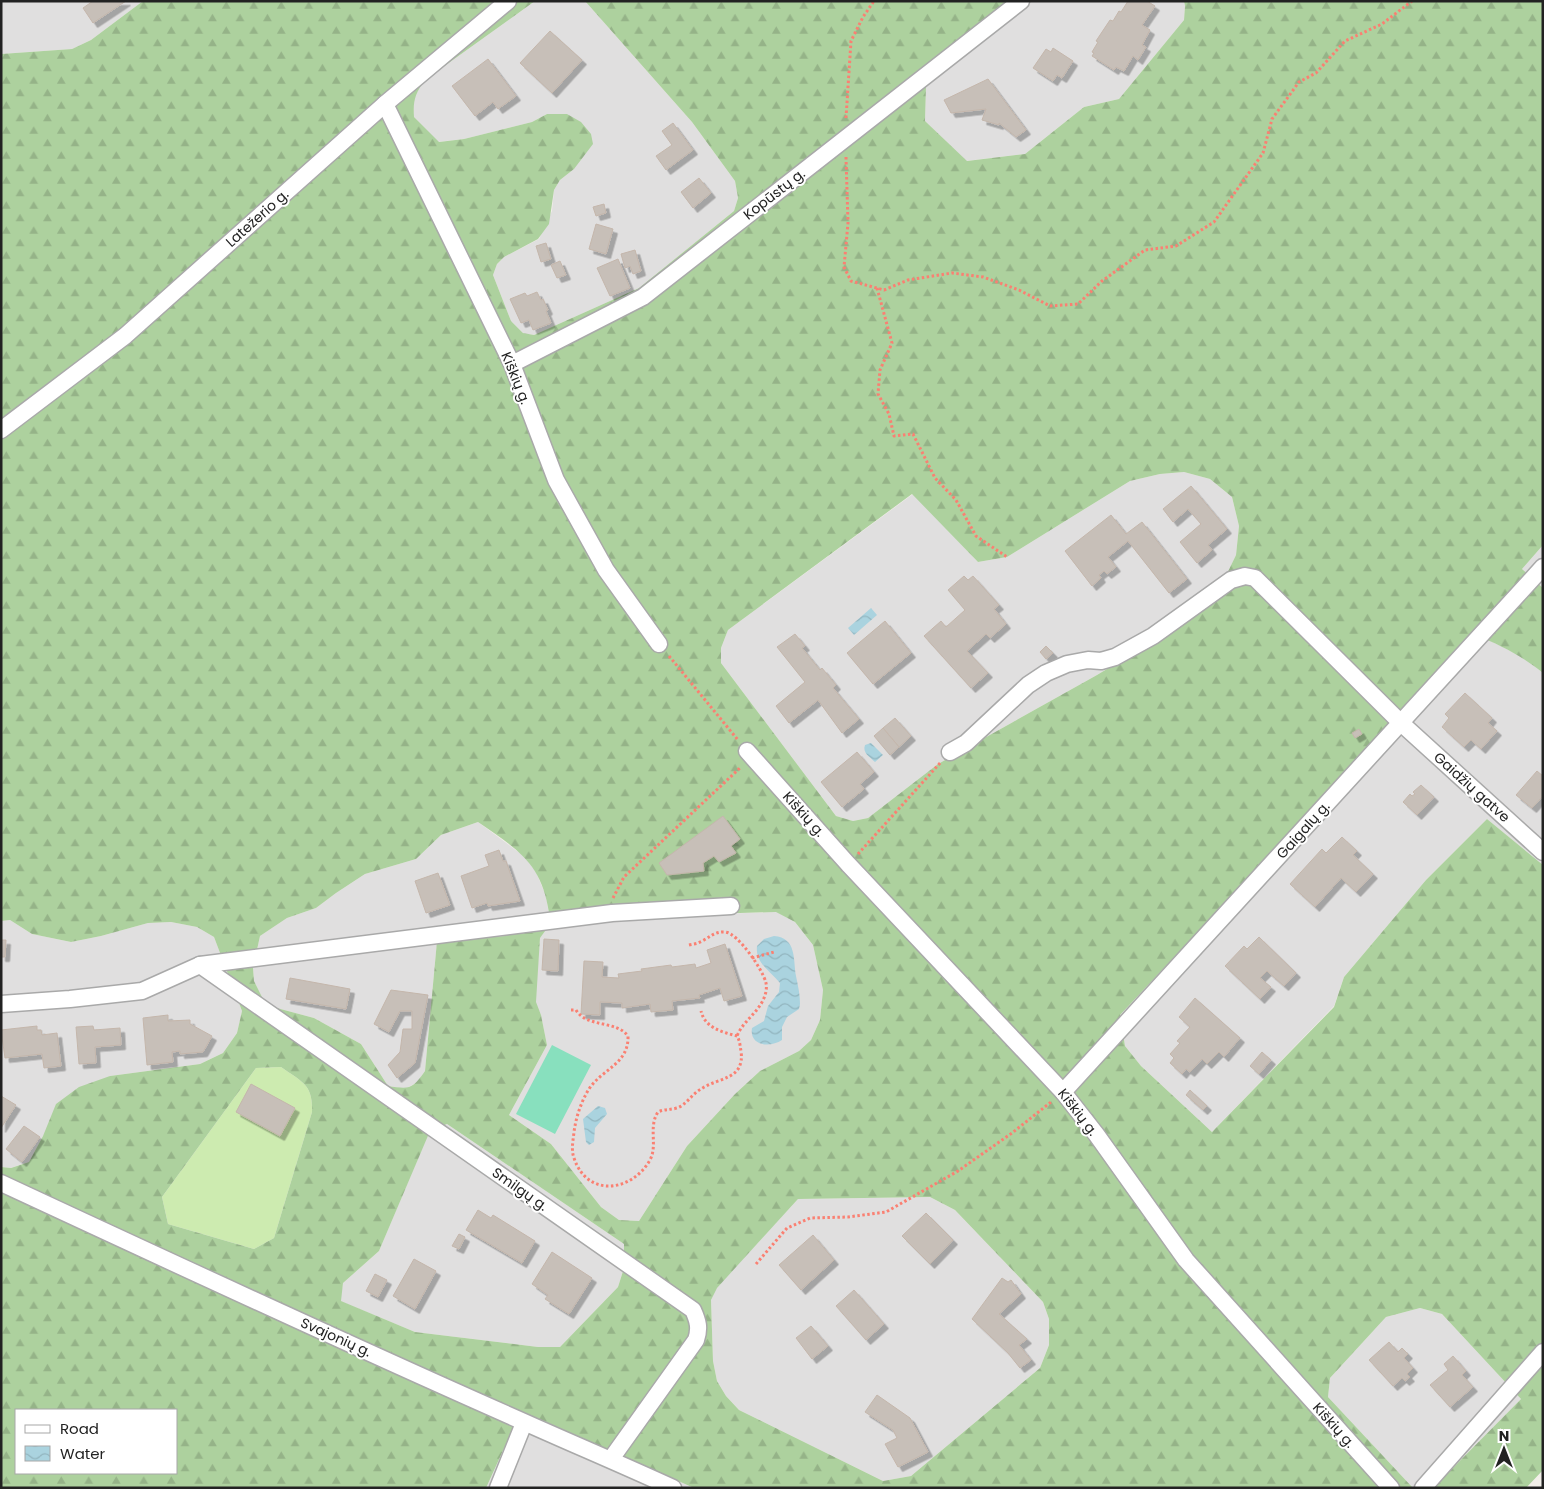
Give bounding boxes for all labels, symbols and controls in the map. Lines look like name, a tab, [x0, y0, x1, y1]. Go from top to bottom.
street label: Kopūstų g.	[739, 164, 809, 224]
street label: Latežerio g.	[221, 184, 293, 252]
street label: Kiškių g.	[496, 349, 536, 407]
street label: Gaidžių gatve	[1430, 747, 1515, 827]
street label: Kiškių g.	[778, 787, 830, 841]
street label: Gaigalų g.	[1272, 797, 1334, 863]
street label: Kiškių g.	[1053, 1084, 1103, 1140]
street label: Smilgų g.	[488, 1162, 552, 1216]
street label: Svajonių g.	[297, 1313, 375, 1362]
street label: Kiškių g.	[1308, 1398, 1360, 1452]
legend	[15, 1409, 178, 1474]
text: Road	[60, 1418, 99, 1439]
north arrow	[1479, 1424, 1529, 1474]
text: N	[1499, 1426, 1509, 1446]
text: Water	[60, 1443, 106, 1464]

